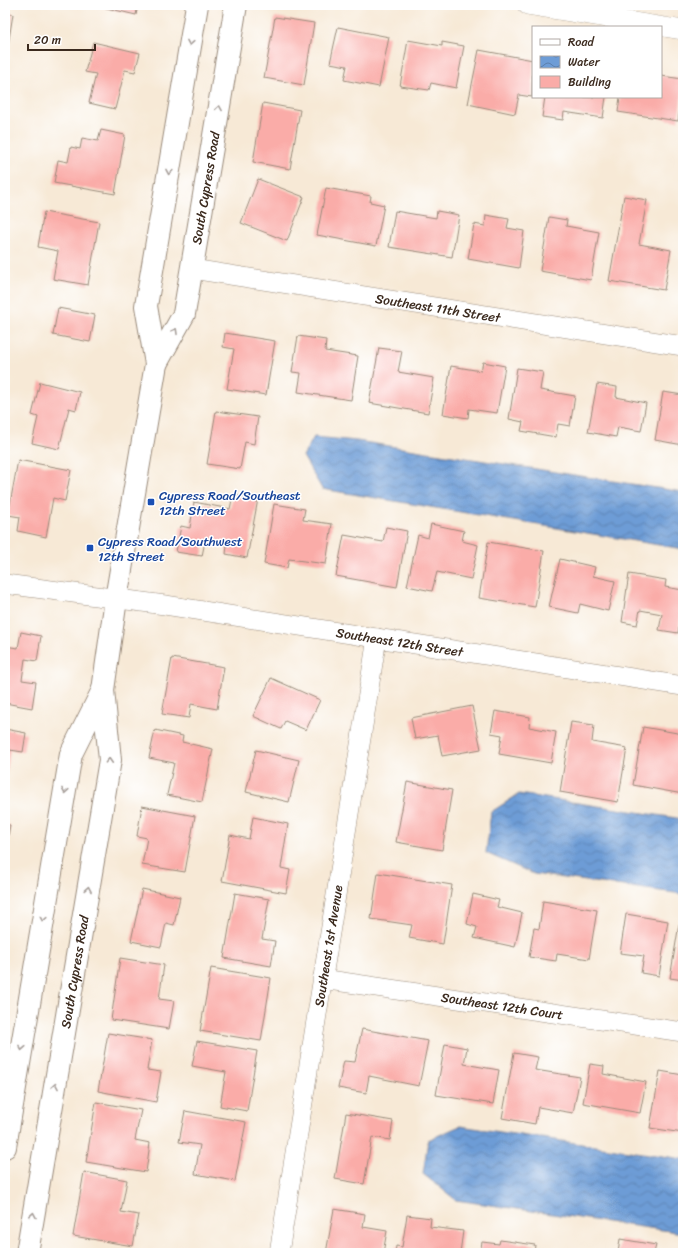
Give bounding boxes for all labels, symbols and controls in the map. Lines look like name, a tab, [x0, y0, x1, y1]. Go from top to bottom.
scale bar	[28, 26, 95, 52]
legend	[532, 26, 662, 98]
text: 20 m	[34, 29, 61, 51]
text: Road	[568, 31, 595, 53]
one-way arrow	[186, 40, 195, 47]
text: Water	[568, 51, 601, 73]
text: Building	[568, 71, 611, 93]
one-way arrow	[214, 105, 223, 111]
street label: South Cypress Road	[185, 129, 227, 246]
one-way arrow	[165, 169, 173, 175]
street label: Southeast 11th Street	[374, 287, 503, 329]
one-way arrow	[171, 327, 178, 335]
place label: Cypress Road/Southeast 12th Street	[159, 484, 301, 522]
marker: Cypress Road/Southeast 12th Street	[146, 497, 156, 507]
place label: Cypress Road/Southwest 12th Street	[98, 530, 243, 568]
marker: Cypress Road/Southwest 12th Street	[85, 543, 95, 553]
street label: Southeast 12th Street	[335, 621, 466, 664]
one-way arrow	[104, 758, 113, 764]
one-way arrow	[61, 788, 70, 794]
street label: Southeast 1st Avenue	[307, 883, 349, 1009]
one-way arrow	[83, 886, 92, 892]
street label: South Cypress Road	[54, 913, 96, 1030]
one-way arrow	[40, 916, 48, 922]
street label: Southeast 12th Court	[439, 986, 565, 1026]
one-way arrow	[18, 1044, 27, 1051]
one-way arrow	[50, 1083, 59, 1089]
one-way arrow	[28, 1211, 37, 1218]

